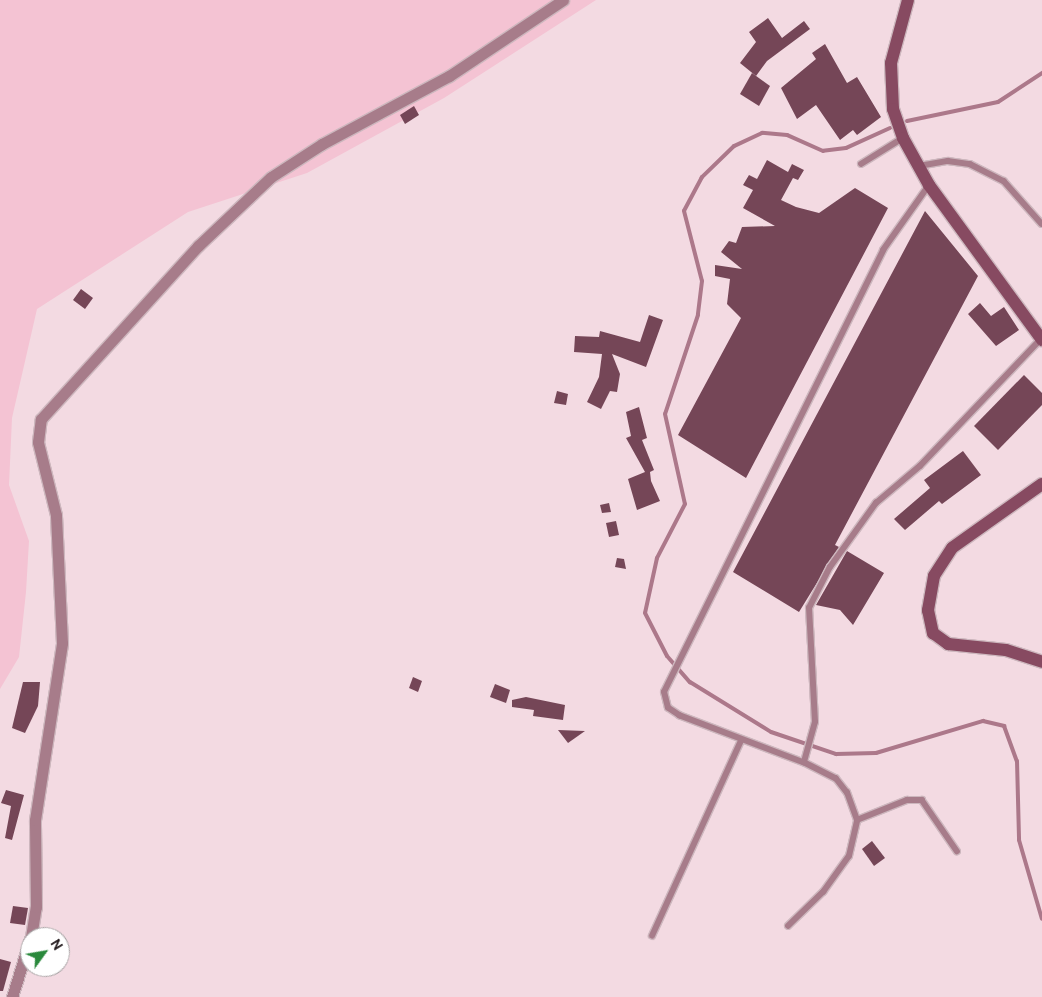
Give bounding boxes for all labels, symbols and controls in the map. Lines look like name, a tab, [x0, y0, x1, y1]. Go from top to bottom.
north arrow	[20, 927, 70, 977]
text: N	[47, 936, 67, 954]

